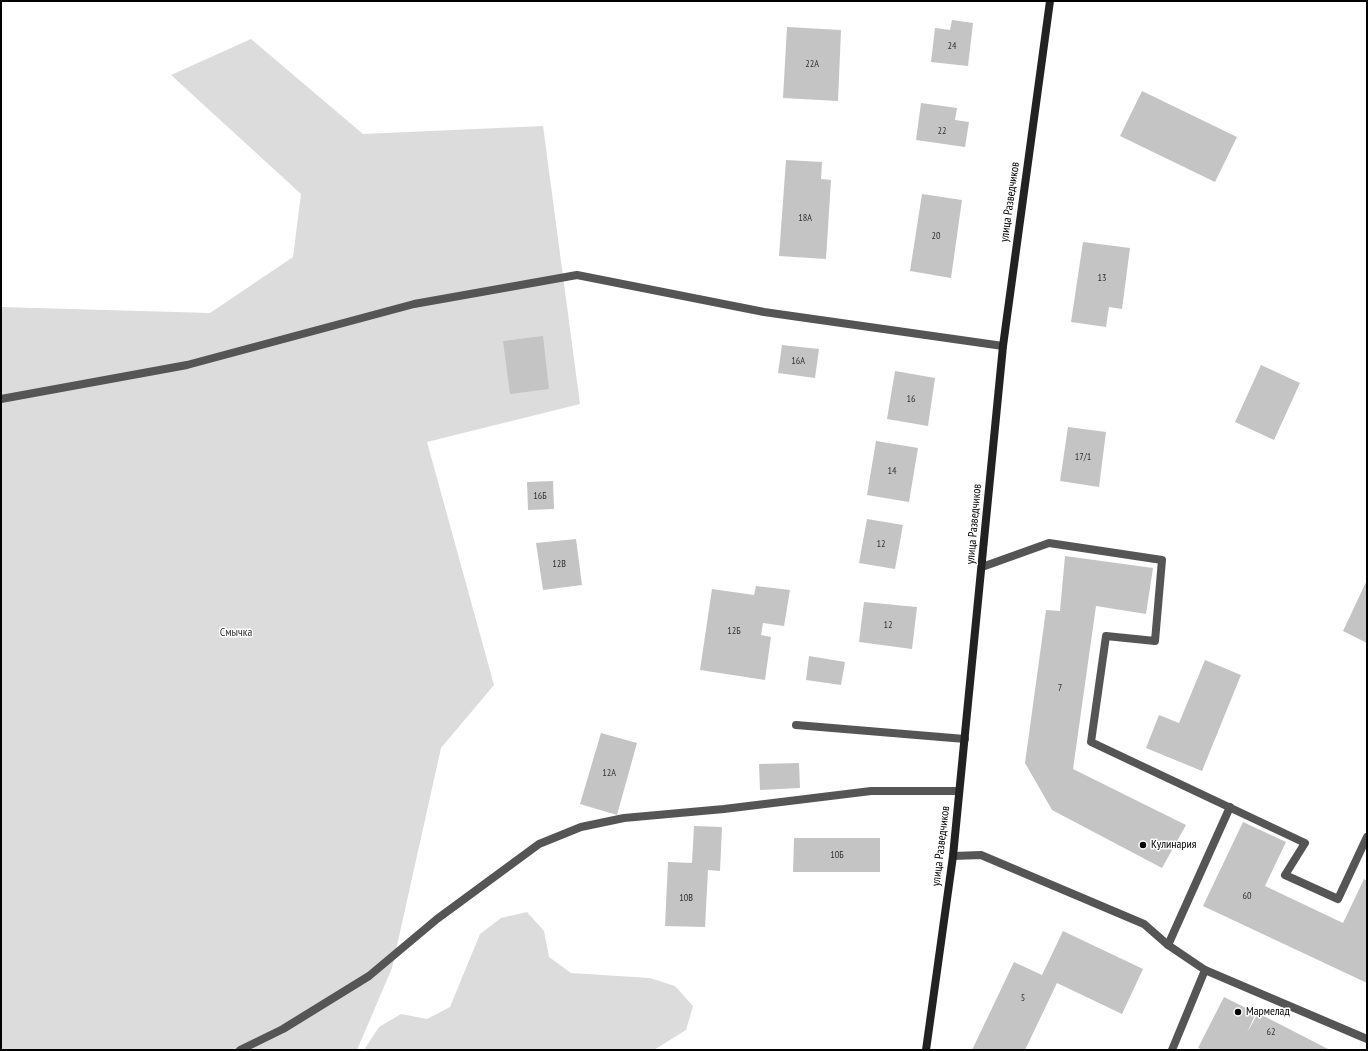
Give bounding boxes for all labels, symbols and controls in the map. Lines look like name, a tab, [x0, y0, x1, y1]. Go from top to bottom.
house number: 24	[948, 40, 956, 52]
house number: 22А	[805, 58, 819, 70]
house number: 22	[938, 125, 946, 137]
street label: улица Разведчиков	[997, 161, 1023, 243]
house number: 18А	[798, 212, 812, 224]
house number: 20	[932, 230, 940, 242]
house number: 13	[1098, 272, 1106, 284]
house number: 16А	[791, 355, 805, 367]
house number: 16	[907, 393, 915, 405]
house number: 17/1	[1075, 451, 1091, 463]
house number: 14	[888, 465, 896, 477]
street label: улица Разведчиков	[963, 483, 985, 565]
house number: 16Б	[533, 490, 547, 502]
house number: 12	[877, 538, 885, 550]
house number: 12В	[552, 558, 566, 570]
house number: 12	[884, 619, 892, 631]
house number: 12Б	[727, 625, 741, 637]
park label: Смычка	[220, 626, 252, 640]
house number: 7	[1058, 682, 1062, 694]
house number: 12А	[602, 767, 616, 779]
street label: улица Разведчиков	[929, 805, 953, 887]
place label: Кулинария	[1151, 838, 1196, 852]
marker: Кулинария	[1138, 840, 1148, 850]
house number: 10Б	[830, 849, 844, 861]
house number: 60	[1243, 890, 1251, 902]
house number: 10В	[679, 892, 693, 904]
house number: 5	[1021, 992, 1025, 1004]
place label: Мармелад	[1246, 1005, 1290, 1019]
marker: Мармелад	[1233, 1007, 1243, 1017]
house number: 62	[1267, 1026, 1275, 1038]

